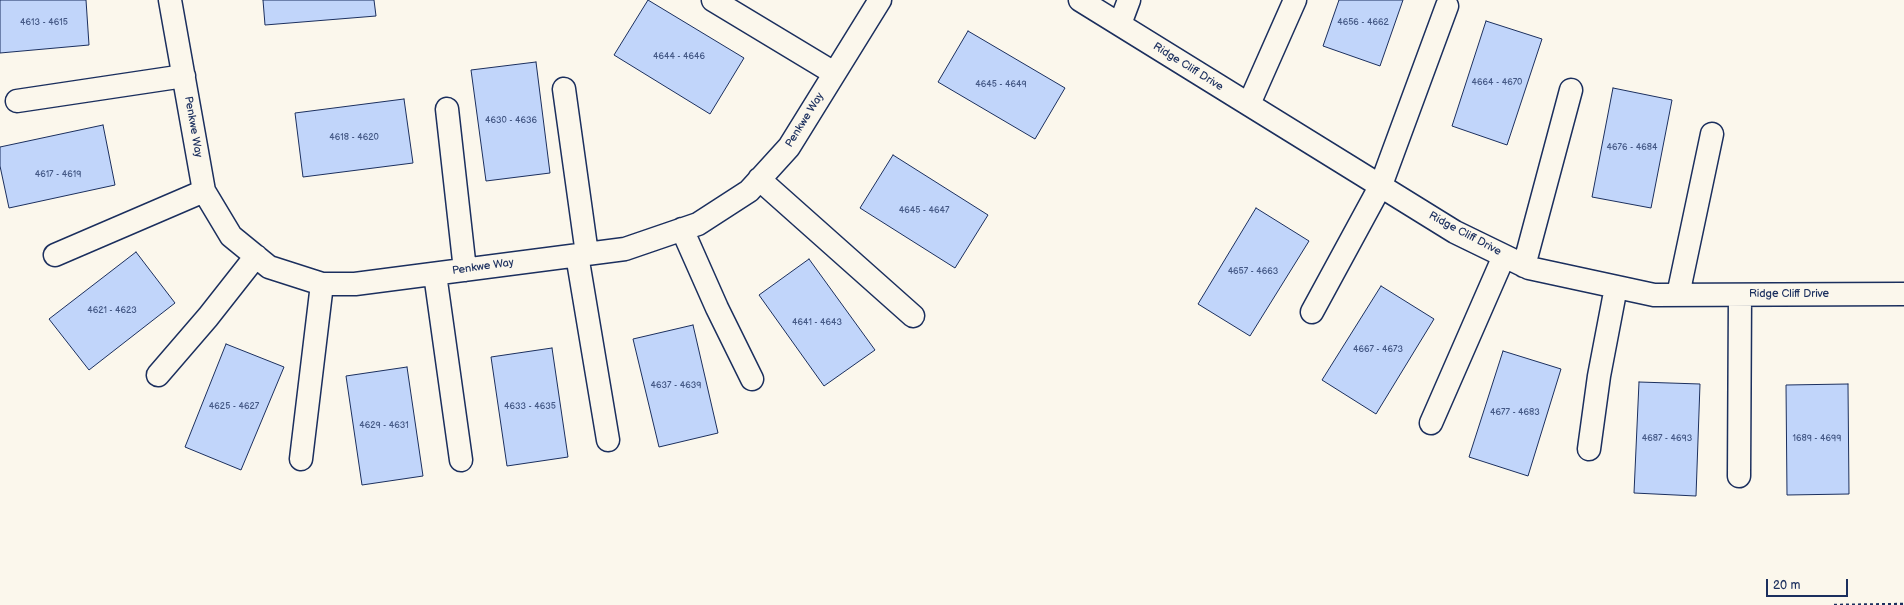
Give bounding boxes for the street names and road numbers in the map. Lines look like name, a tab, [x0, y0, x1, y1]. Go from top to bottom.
street label: Ridge Cliff Drive	[1150, 40, 1226, 94]
street label: Penkwe Way	[783, 90, 827, 150]
street label: Penkwe Way	[181, 95, 205, 159]
street label: Ridge Cliff Drive	[1426, 209, 1504, 259]
street label: Penkwe Way	[451, 256, 515, 278]
street label: Ridge Cliff Drive	[1749, 287, 1829, 301]

